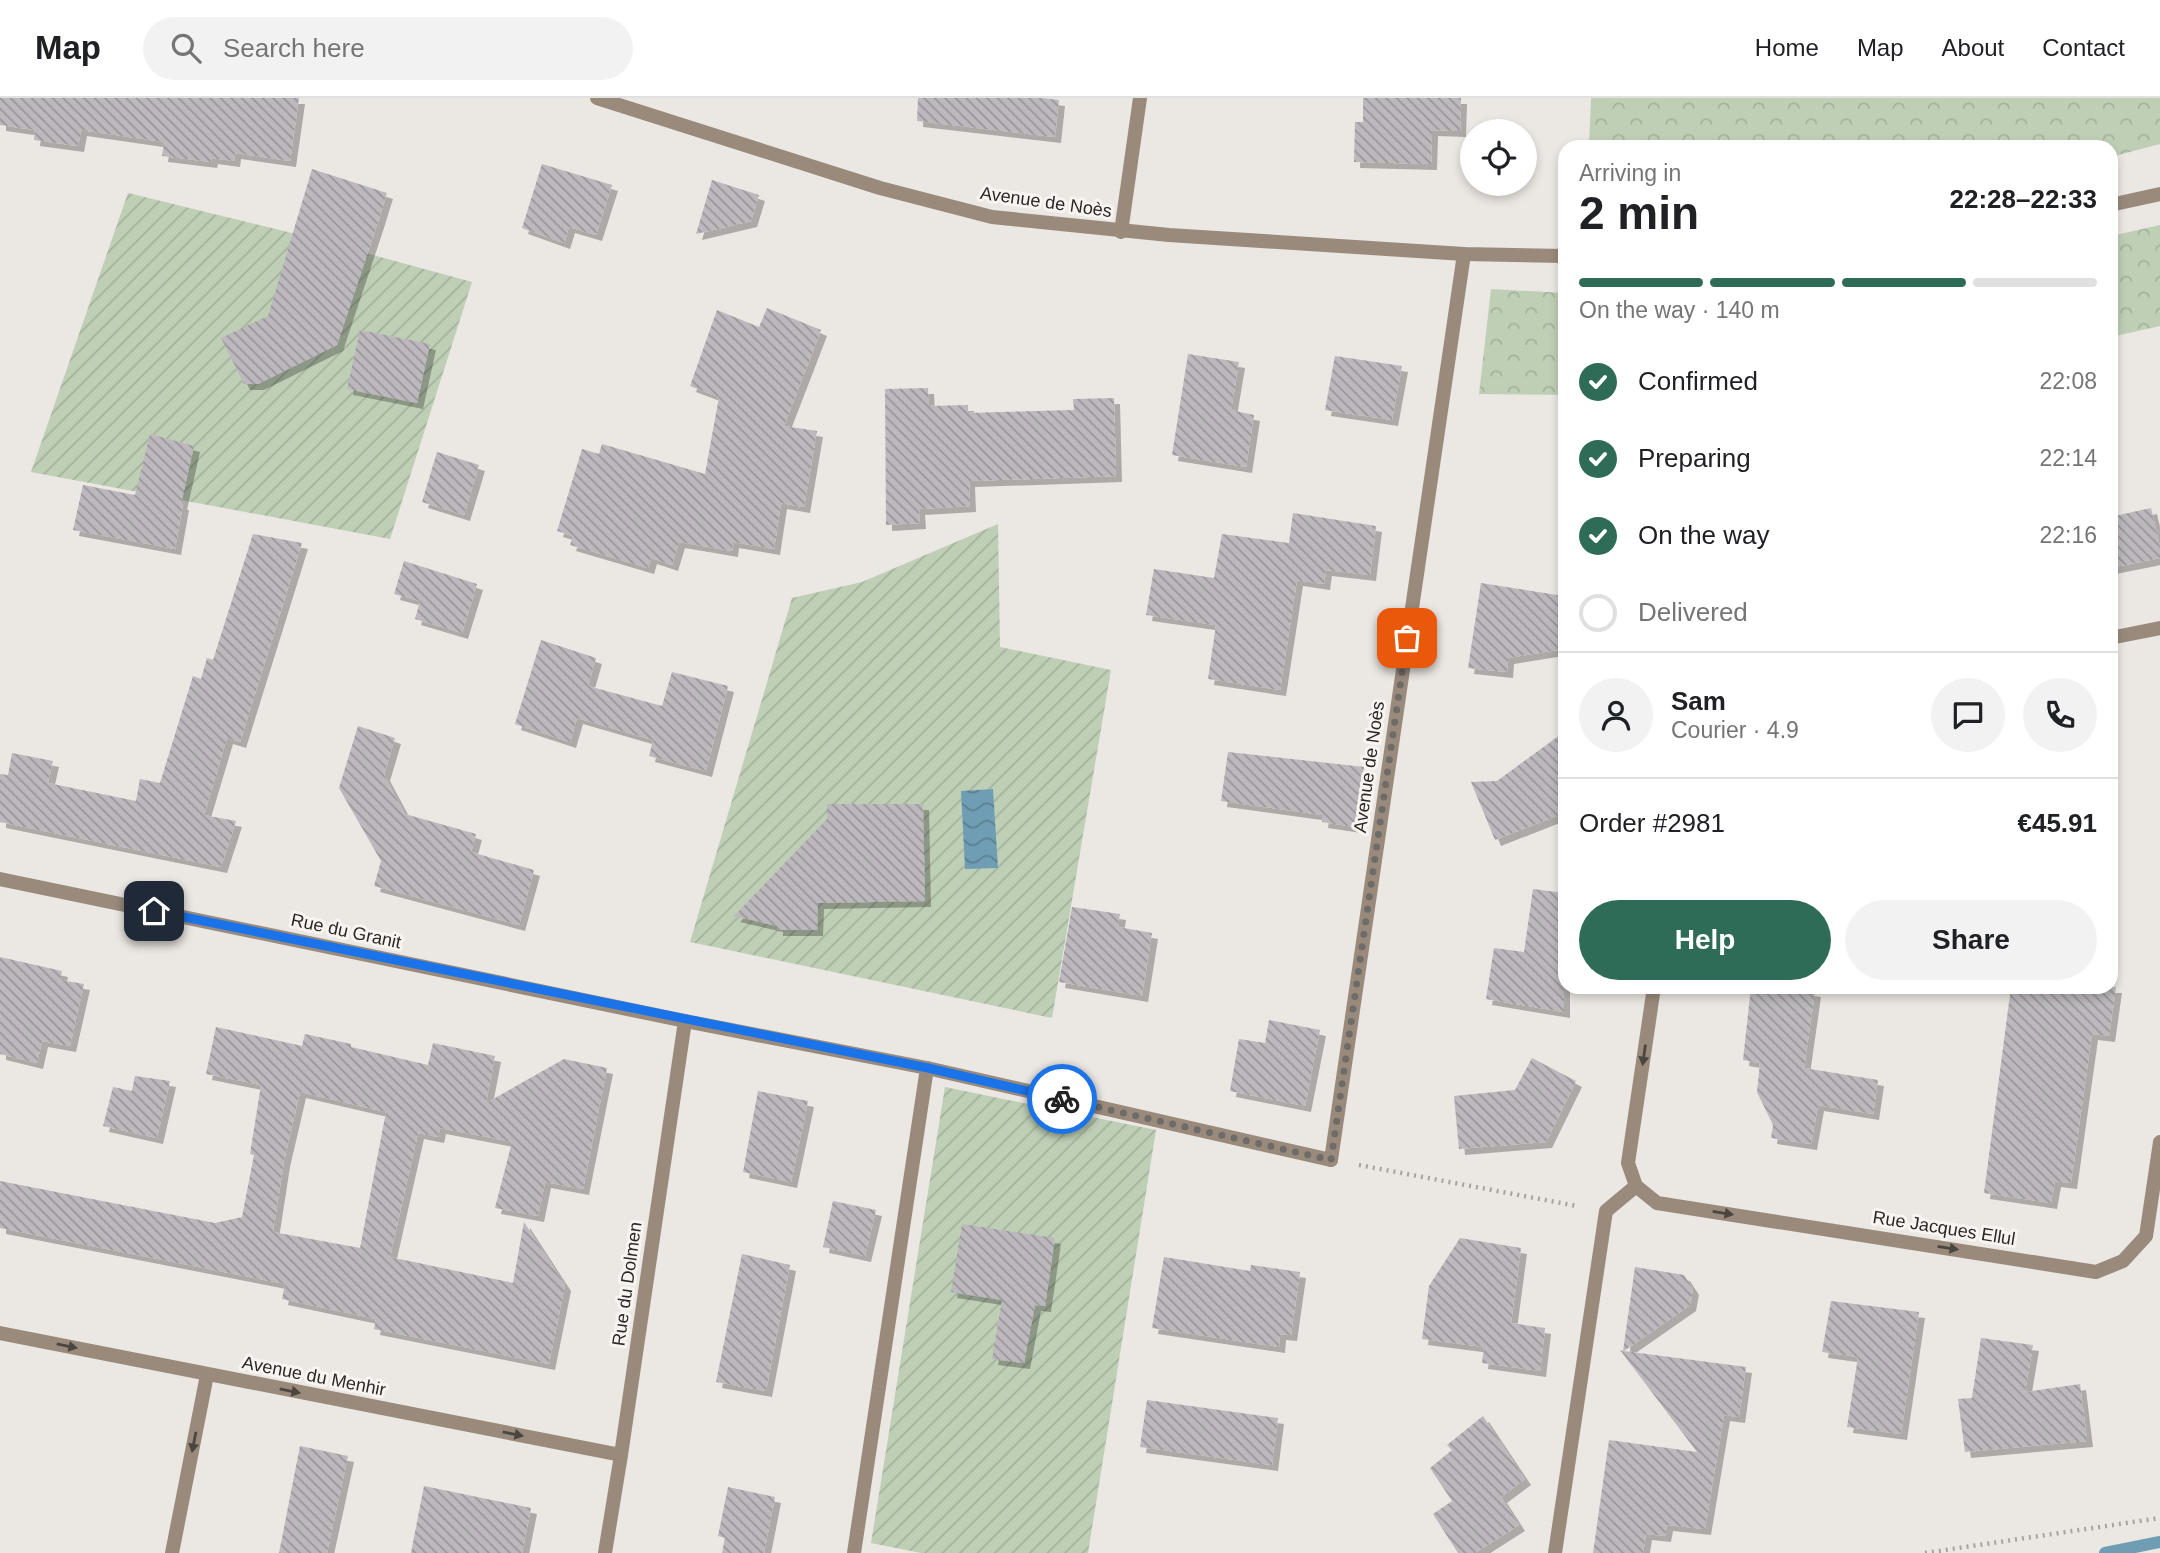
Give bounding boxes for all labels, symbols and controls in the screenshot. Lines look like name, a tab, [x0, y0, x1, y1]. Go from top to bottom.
search box	[143, 17, 633, 80]
text: Map	[35, 29, 101, 66]
icon: search	[167, 29, 205, 67]
text: Search here	[223, 33, 365, 63]
text: Home	[1755, 34, 1819, 61]
text: Map	[1857, 34, 1904, 61]
text: About	[1942, 34, 2004, 61]
text: Contact	[2042, 34, 2125, 61]
map controls	[1460, 119, 1537, 196]
button: locate	[1460, 119, 1537, 196]
text: Arriving in	[1579, 160, 1681, 186]
street label: Avenue de Noès	[979, 183, 1113, 221]
text: 22:28–22:33	[1950, 184, 2097, 214]
text: 2 min	[1579, 187, 1699, 239]
text: On the way · 140 m	[1579, 297, 1780, 323]
icon: check	[1579, 363, 1617, 401]
text: Confirmed	[1638, 366, 1758, 396]
text: 22:08	[2039, 368, 2097, 394]
icon: check	[1579, 440, 1617, 478]
text: Preparing	[1638, 443, 1751, 473]
text: 22:14	[2039, 445, 2097, 471]
icon: check	[1579, 517, 1617, 555]
text: On the way	[1638, 520, 1770, 550]
text: 22:16	[2039, 522, 2097, 548]
text: Delivered	[1638, 597, 1748, 627]
pin	[1377, 608, 1437, 668]
icon: bag	[1388, 619, 1426, 657]
button: person	[1579, 678, 1653, 752]
button: chat	[1931, 678, 2005, 752]
button: phone	[2023, 678, 2097, 752]
text: Sam	[1671, 686, 1726, 716]
street label: Avenue de Noès	[1350, 700, 1388, 834]
text: Courier · 4.9	[1671, 717, 1799, 743]
text: Order #2981	[1579, 808, 1725, 838]
text: €45.91	[2017, 808, 2097, 838]
pin	[124, 881, 184, 941]
icon: home	[135, 892, 173, 930]
button: Help	[1579, 900, 1831, 980]
button: Share	[1845, 900, 2097, 980]
street label: Rue du Granit	[289, 910, 403, 952]
one-way arrow	[1638, 1044, 1649, 1066]
courier	[1027, 1064, 1097, 1134]
icon: bike	[1043, 1080, 1081, 1118]
street label: Rue Jacques Ellul	[1871, 1207, 2017, 1249]
one-way arrow	[1712, 1208, 1734, 1219]
street label: Rue du Dolmen	[608, 1221, 646, 1347]
one-way arrow	[1937, 1243, 1959, 1254]
one-way arrow	[56, 1341, 78, 1352]
street label: Avenue du Menhir	[241, 1352, 387, 1400]
one-way arrow	[279, 1386, 301, 1397]
one-way arrow	[502, 1429, 524, 1440]
one-way arrow	[188, 1431, 199, 1453]

